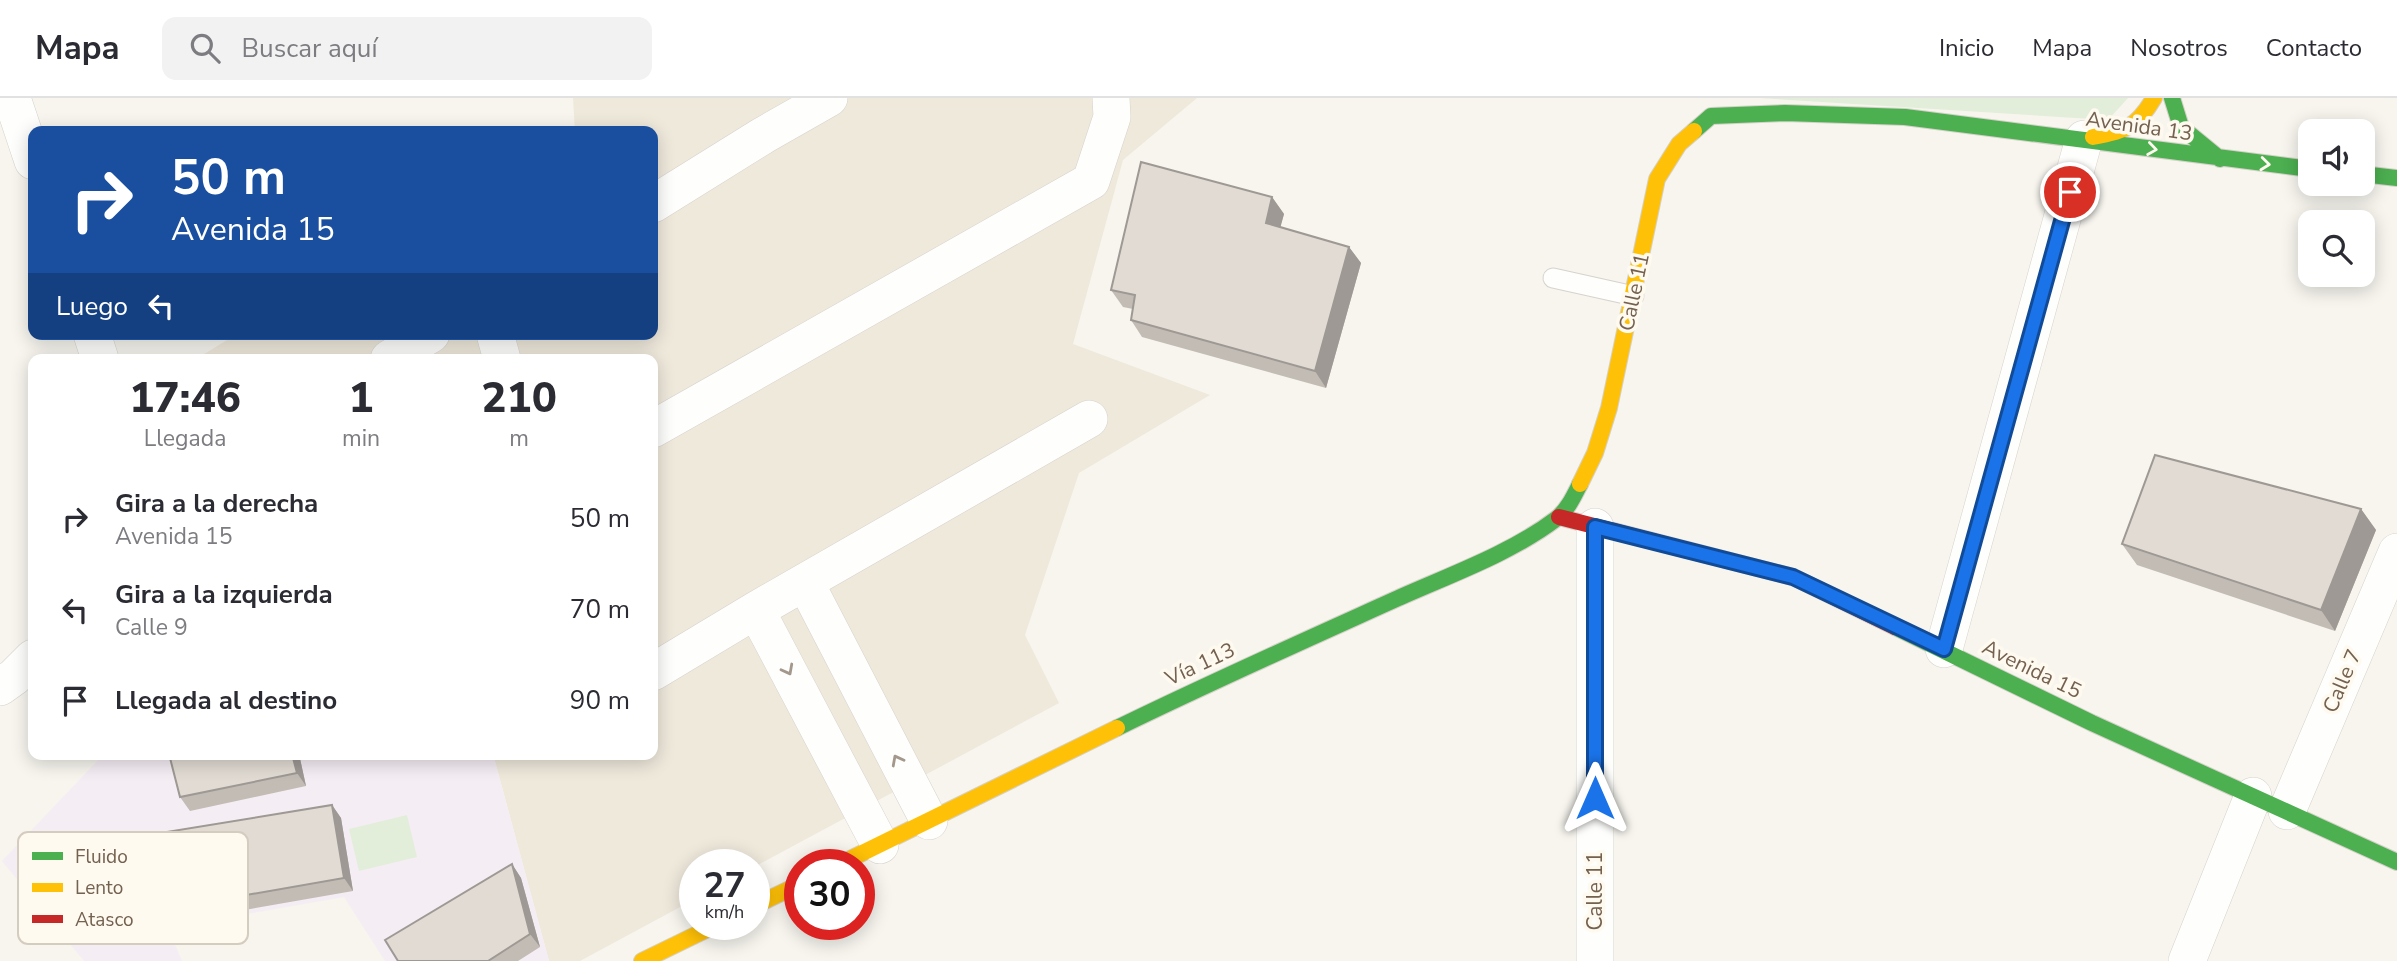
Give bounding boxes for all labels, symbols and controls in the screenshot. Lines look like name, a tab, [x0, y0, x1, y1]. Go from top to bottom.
search box	[162, 17, 652, 80]
text: Mapa	[35, 26, 120, 71]
icon: search	[186, 29, 224, 67]
text: Buscar aquí	[242, 31, 377, 66]
text: Inicio	[1939, 32, 1994, 64]
text: Mapa	[2032, 32, 2092, 64]
text: Nosotros	[2130, 32, 2228, 64]
text: Contacto	[2266, 32, 2362, 64]
street label: Avenida 13	[2084, 105, 2194, 147]
map controls	[2298, 119, 2375, 287]
button: sound	[2298, 119, 2375, 196]
one-way arrow	[2146, 141, 2158, 156]
text: 50 m	[171, 144, 286, 211]
icon: right	[56, 154, 147, 245]
one-way arrow	[2259, 156, 2271, 171]
pin	[2040, 162, 2100, 222]
icon: arrive	[2051, 173, 2089, 211]
text: Avenida 15	[171, 208, 335, 251]
button: search	[2298, 210, 2375, 287]
street label: Calle 11	[1612, 250, 1656, 334]
icon: left	[142, 287, 180, 325]
text: Luego	[56, 289, 128, 324]
text: 17:46	[129, 370, 241, 427]
text: 1	[348, 370, 374, 427]
text: 210	[481, 370, 557, 427]
text: Llegada	[144, 423, 226, 454]
text: min	[342, 423, 380, 454]
text: m	[509, 423, 529, 454]
text: Gira a la derecha	[115, 486, 318, 521]
icon: right	[56, 500, 94, 538]
text: 50 m	[570, 501, 630, 536]
text: Avenida 15	[115, 521, 233, 552]
text: Gira a la izquierda	[115, 577, 333, 612]
icon: left	[56, 591, 94, 629]
text: 70 m	[570, 592, 630, 627]
text: Calle 9	[115, 612, 188, 643]
street label: Avenida 15	[1978, 633, 2086, 705]
street label: Vía 113	[1160, 636, 1239, 693]
street label: Calle 7	[2316, 645, 2368, 717]
one-way arrow	[780, 663, 794, 675]
icon: arrive	[56, 682, 94, 720]
text: Llegada al destino	[115, 683, 337, 718]
text: 90 m	[570, 683, 630, 718]
one-way arrow	[892, 755, 906, 767]
position arrow	[1558, 761, 1632, 835]
legend	[18, 832, 248, 944]
text: Fluido	[75, 844, 128, 870]
speed limit sign: 30	[784, 849, 875, 940]
street label: Calle 11	[1581, 851, 1609, 931]
text: 27	[703, 862, 746, 909]
text: Lento	[75, 875, 123, 901]
text: km/h	[705, 900, 744, 924]
text: Atasco	[75, 907, 134, 933]

